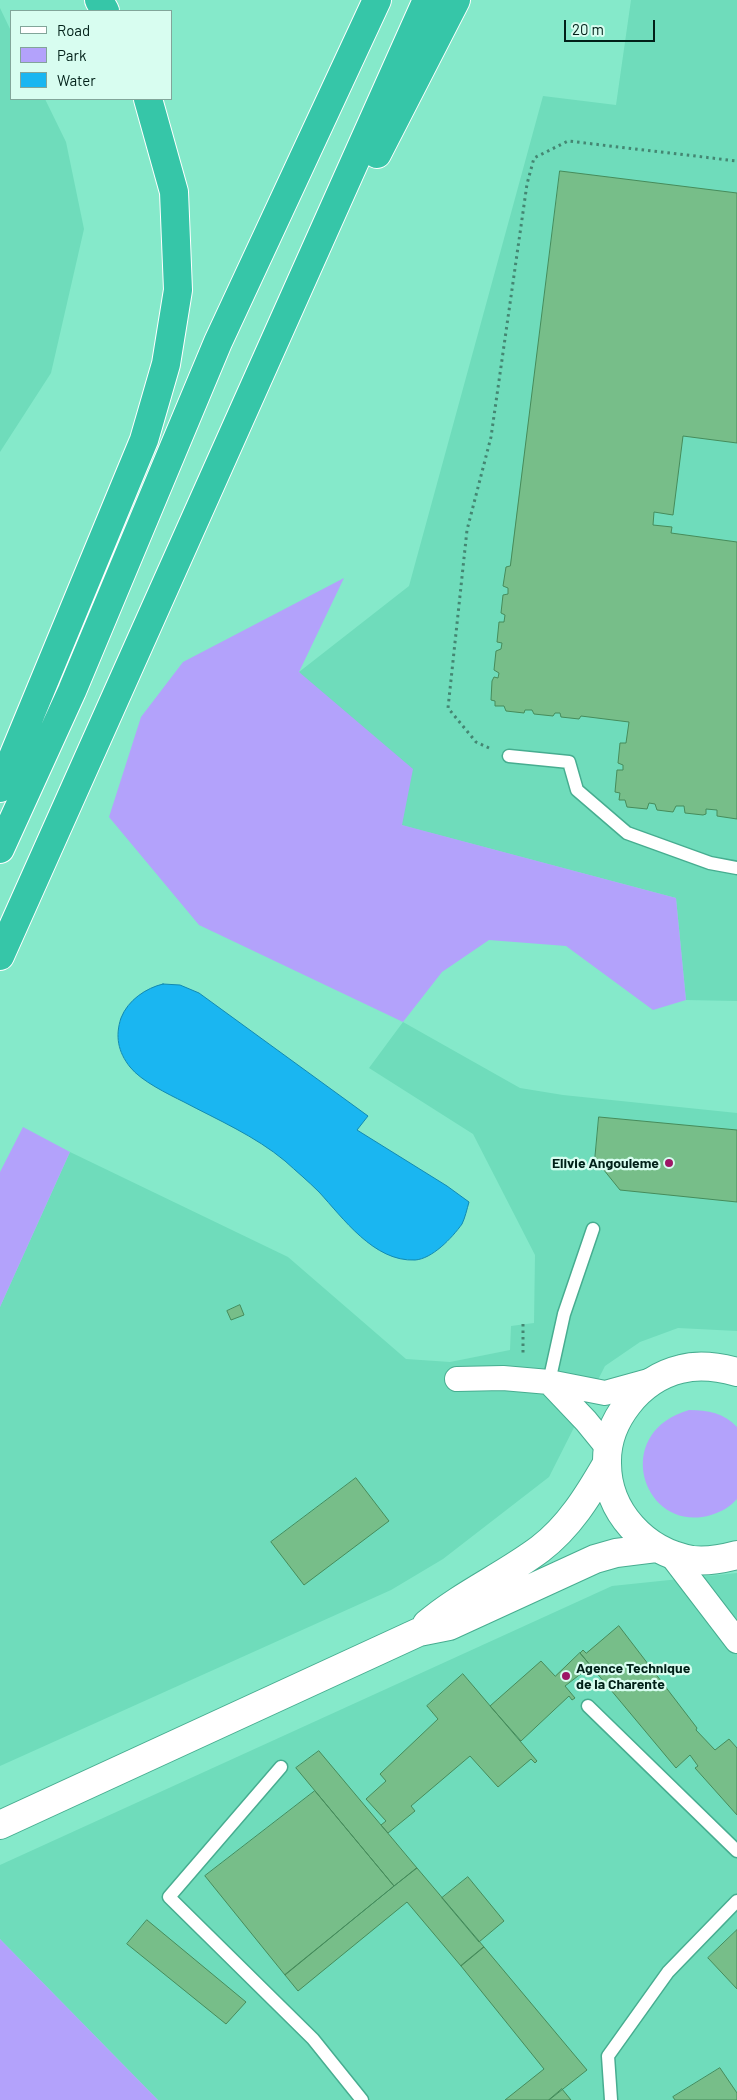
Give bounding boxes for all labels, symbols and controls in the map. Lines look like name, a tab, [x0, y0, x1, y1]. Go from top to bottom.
legend	[10, 10, 172, 100]
scale bar	[567, 10, 658, 42]
text: 20 m	[572, 20, 604, 38]
text: Road	[57, 21, 90, 39]
text: Park	[57, 46, 86, 64]
text: Water	[57, 71, 96, 89]
place label: Elivie Angouleme	[552, 1155, 659, 1171]
marker: Elivie Angouleme	[663, 1157, 675, 1169]
place label: Agence Technique de la Charente	[576, 1660, 690, 1692]
marker: Agence Technique de la Charente	[560, 1670, 572, 1682]

